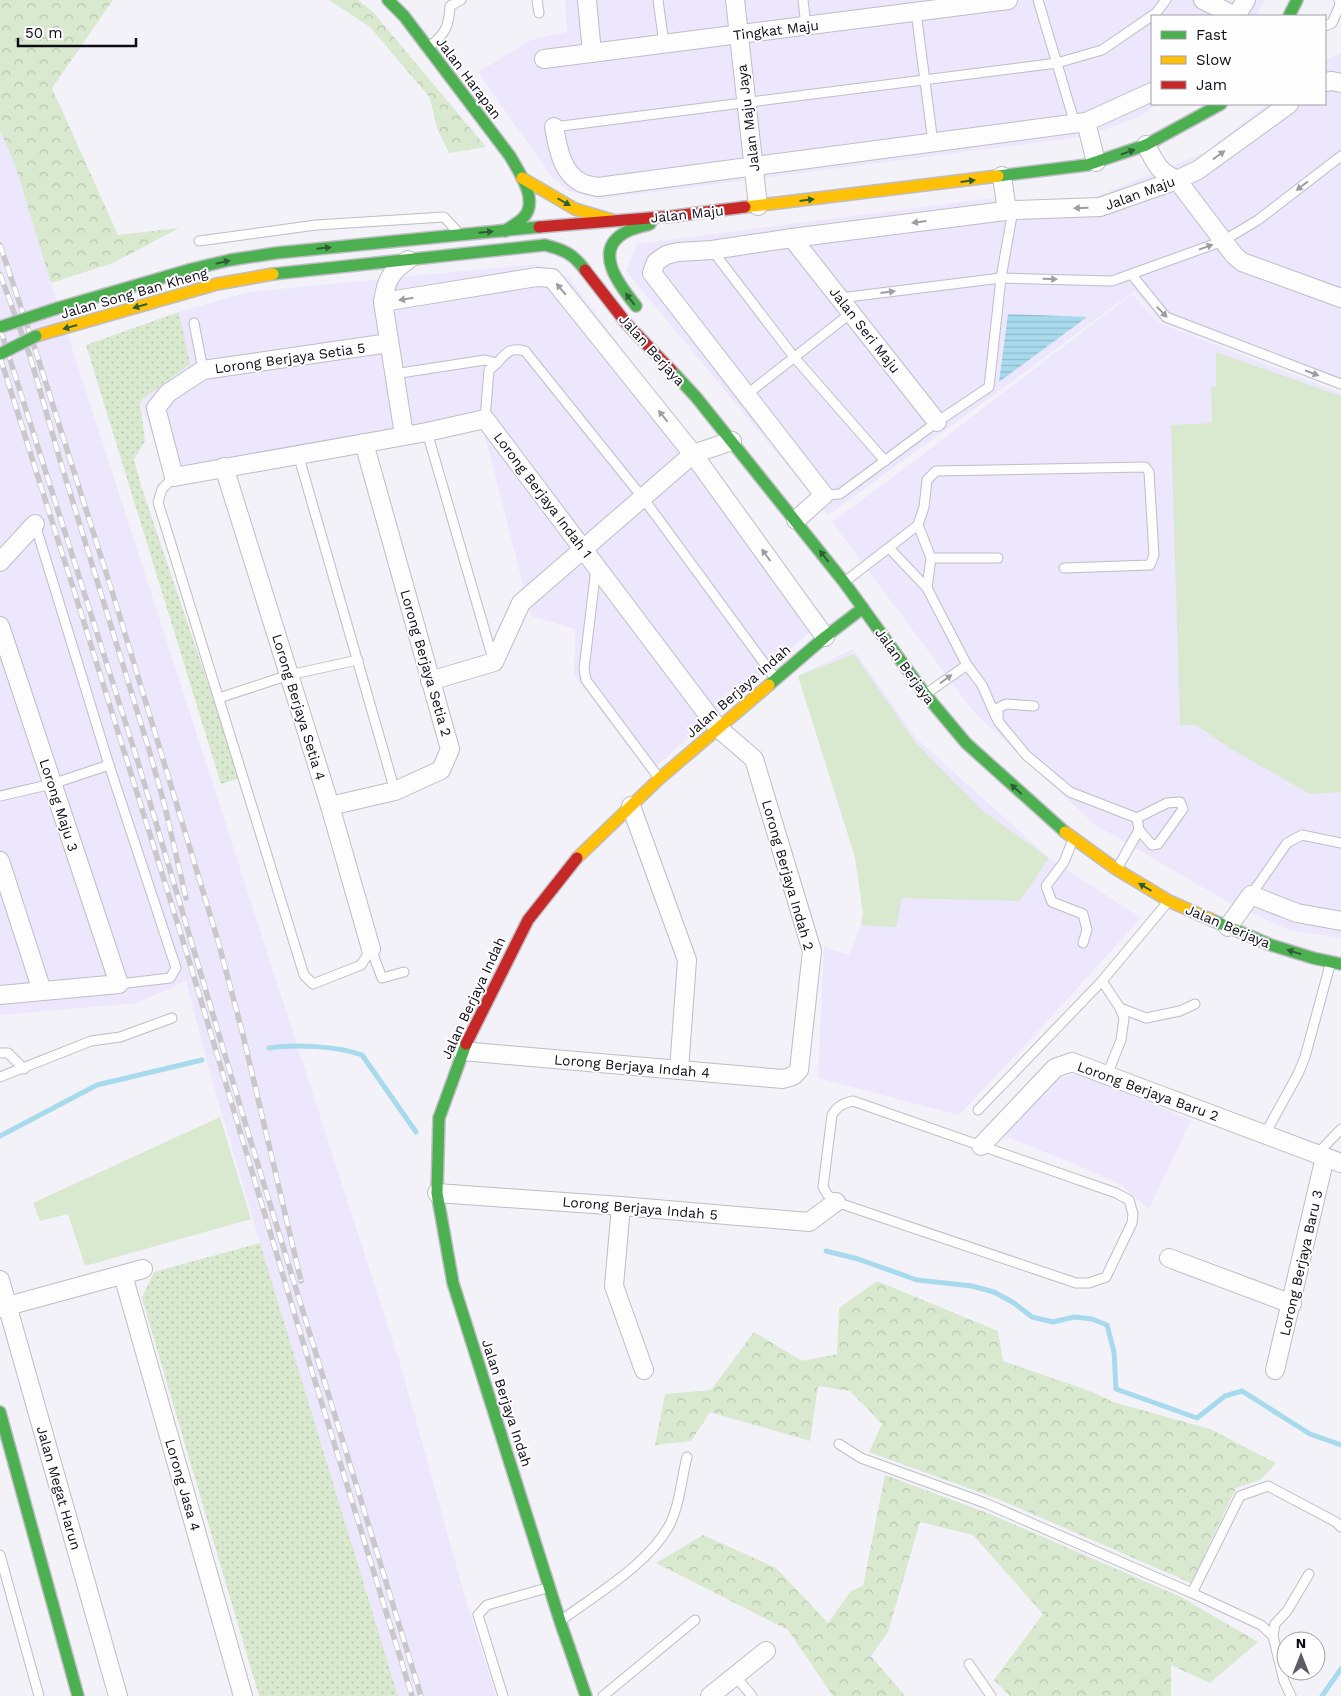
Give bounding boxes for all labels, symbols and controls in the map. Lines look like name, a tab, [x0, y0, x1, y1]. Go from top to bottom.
scale bar	[18, 15, 135, 47]
legend	[1151, 15, 1326, 105]
street label: Tingkat Maju	[732, 17, 820, 43]
text: 50 m	[25, 24, 62, 42]
text: Fast	[1196, 26, 1228, 44]
street label: Jalan Harapan	[433, 34, 505, 122]
text: Slow	[1196, 51, 1232, 69]
street label: Jalan Maju Jaya	[733, 63, 763, 173]
text: Jam	[1196, 76, 1227, 94]
one-way arrow	[1120, 148, 1135, 155]
one-way arrow	[1212, 150, 1226, 160]
street label: Jalan Maju	[1103, 173, 1177, 213]
one-way arrow	[960, 176, 976, 184]
one-way arrow	[1296, 181, 1309, 192]
one-way arrow	[799, 196, 815, 204]
one-way arrow	[557, 198, 570, 207]
street label: Jalan Maju	[650, 202, 724, 226]
one-way arrow	[1072, 204, 1088, 212]
one-way arrow	[911, 218, 927, 226]
one-way arrow	[478, 228, 494, 236]
one-way arrow	[1199, 243, 1214, 250]
one-way arrow	[316, 244, 332, 252]
one-way arrow	[215, 258, 230, 266]
street label: Jalan Song Ban Kheng	[59, 264, 210, 322]
one-way arrow	[1042, 275, 1058, 283]
one-way arrow	[556, 283, 567, 296]
street label: Jalan Seri Maju	[826, 284, 904, 376]
one-way arrow	[880, 288, 896, 296]
one-way arrow	[625, 292, 636, 305]
one-way arrow	[397, 295, 413, 303]
one-way arrow	[133, 303, 148, 311]
one-way arrow	[1157, 306, 1168, 318]
street label: Jalan Berjaya	[616, 311, 688, 389]
one-way arrow	[62, 323, 77, 331]
street label: Lorong Berjaya Setia 5	[214, 340, 366, 376]
one-way arrow	[1305, 369, 1320, 377]
one-way arrow	[657, 410, 668, 423]
street label: Lorong Berjaya Indah 1	[491, 429, 595, 561]
one-way arrow	[760, 549, 771, 562]
one-way arrow	[819, 550, 830, 563]
street label: Lorong Berjaya Setia 2	[397, 588, 455, 738]
street label: Jalan Berjaya	[872, 625, 938, 707]
street label: Lorong Berjaya Setia 4	[269, 632, 329, 782]
street label: Jalan Berjaya Indah	[683, 641, 793, 741]
one-way arrow	[939, 674, 952, 685]
street label: Lorong Maju 3	[36, 757, 82, 853]
one-way arrow	[1011, 783, 1023, 795]
street label: Lorong Berjaya Indah 2	[759, 798, 817, 952]
one-way arrow	[1139, 882, 1152, 891]
street label: Jalan Berjaya	[1183, 901, 1273, 951]
street label: Jalan Berjaya Indah	[438, 934, 508, 1062]
one-way arrow	[1286, 948, 1301, 955]
street label: Lorong Berjaya Indah 4	[553, 1051, 711, 1081]
street label: Lorong Berjaya Baru 2	[1075, 1058, 1221, 1124]
street label: Lorong Berjaya Baru 3	[1276, 1188, 1326, 1338]
street label: Lorong Berjaya Indah 5	[562, 1193, 718, 1223]
street label: Jalan Berjaya Indah	[479, 1337, 535, 1469]
street label: Jalan Megat Harun	[34, 1424, 84, 1552]
street label: Lorong Jasa 4	[162, 1437, 204, 1533]
north arrow	[1276, 1631, 1326, 1681]
text: N	[1296, 1635, 1306, 1651]

